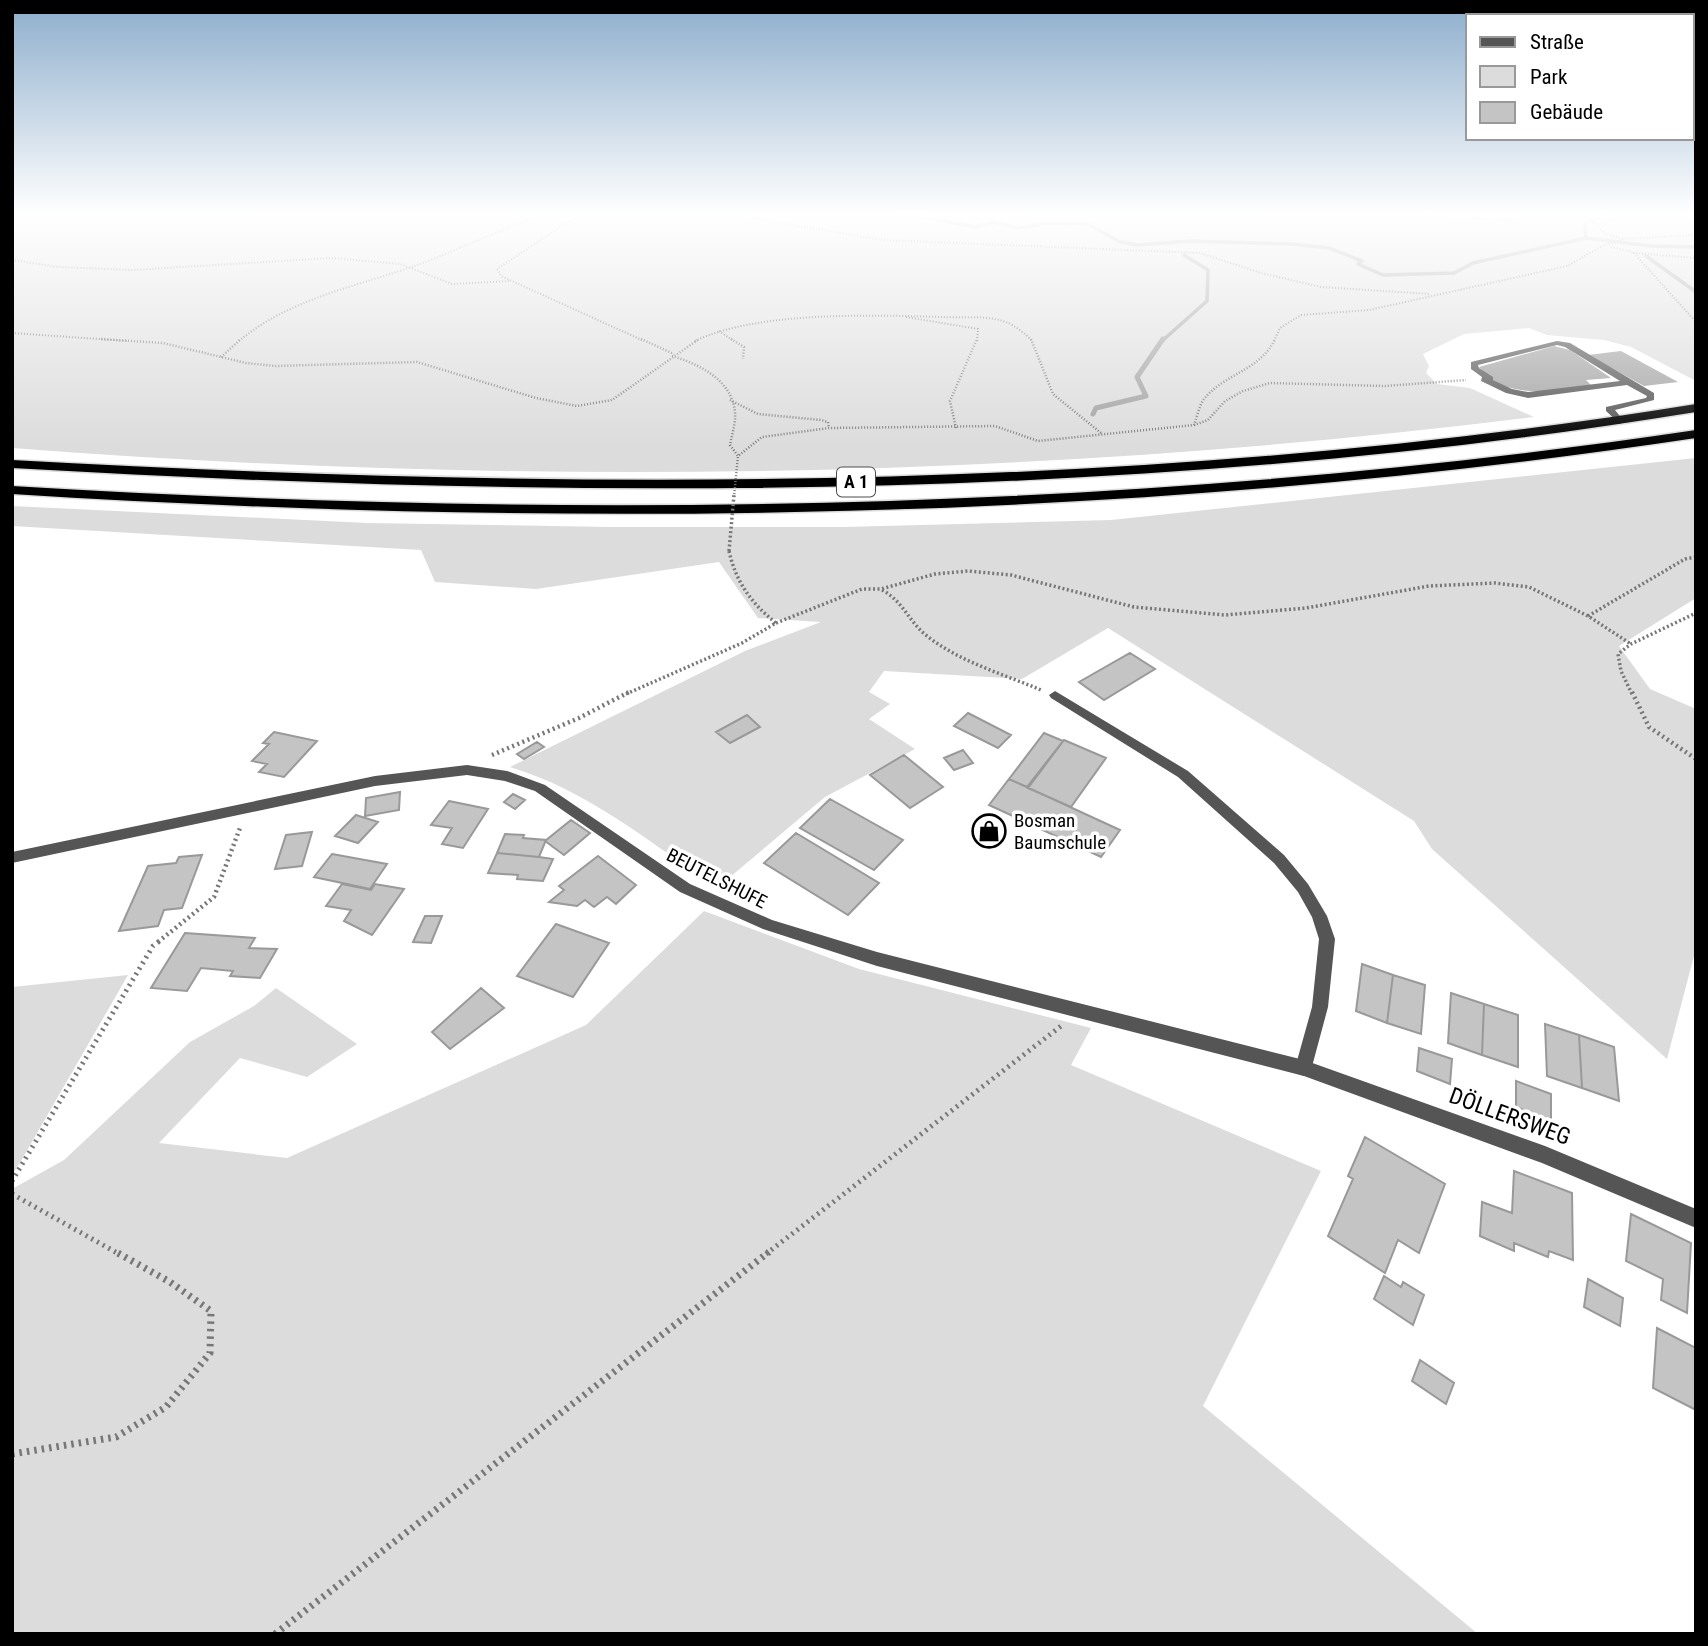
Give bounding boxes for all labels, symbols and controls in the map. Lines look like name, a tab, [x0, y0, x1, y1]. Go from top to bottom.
legend	[1466, 14, 1694, 140]
text: Straße	[1530, 30, 1584, 54]
text: Park	[1530, 65, 1568, 89]
text: Gebäude	[1530, 100, 1603, 124]
road number: A 1	[837, 468, 875, 496]
place label: Bosman Baumschule	[1014, 809, 1106, 854]
shop icon: Bosman Baumschule	[970, 812, 1008, 850]
street label: BEUTELSHUFE	[663, 843, 771, 914]
street label: DÖLLERSWEG	[1446, 1081, 1574, 1151]

